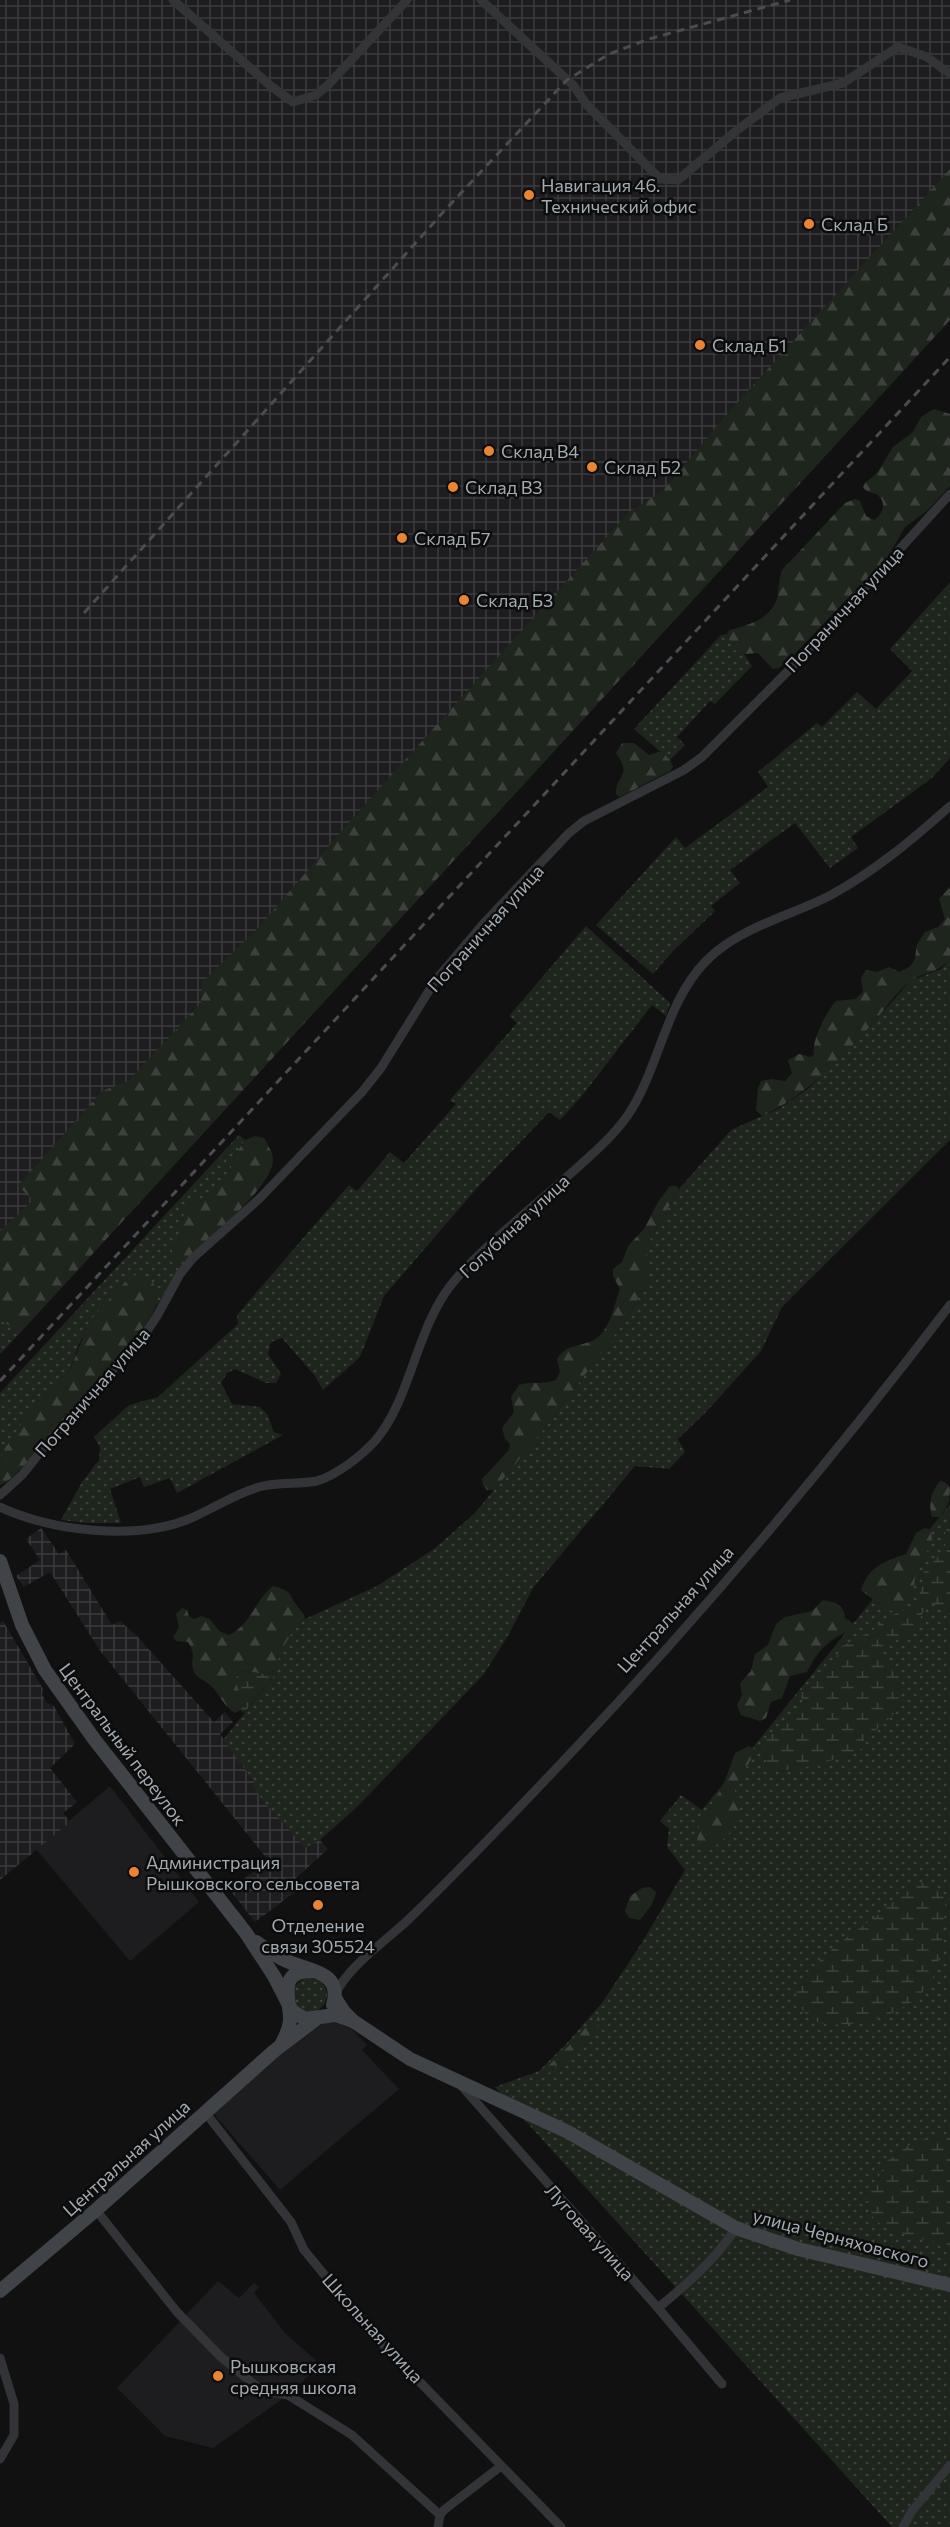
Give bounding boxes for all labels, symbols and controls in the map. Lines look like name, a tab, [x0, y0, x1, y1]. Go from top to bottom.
place label: Навигация 46. Технический офис	[541, 174, 697, 217]
marker: Навигация 46. Технический офис	[522, 188, 536, 202]
place label: Склад Б	[821, 213, 888, 235]
marker: Склад Б	[802, 217, 816, 231]
place label: Склад Б1	[712, 334, 787, 356]
marker: Склад Б1	[693, 338, 707, 352]
place label: Склад В4	[501, 440, 579, 462]
marker: Склад В4	[482, 444, 496, 458]
place label: Склад Б2	[604, 456, 681, 478]
marker: Склад Б2	[585, 460, 599, 474]
place label: Склад В3	[465, 476, 543, 498]
marker: Склад В3	[446, 480, 460, 494]
place label: Склад Б7	[414, 527, 490, 549]
marker: Склад Б7	[395, 531, 409, 545]
street label: Пограничная улица	[780, 542, 908, 676]
place label: Склад Б3	[476, 589, 553, 611]
marker: Склад Б3	[457, 593, 471, 607]
street label: Пограничная улица	[422, 860, 548, 996]
street label: Голубиная улица	[455, 1170, 573, 1282]
street label: Пограничная улица	[30, 1323, 154, 1461]
street label: Центральная улица	[612, 1541, 738, 1677]
street label: Центральный переулок	[55, 1658, 191, 1830]
place label: Администрация Рышковского сельсовета	[146, 1851, 360, 1894]
marker: Администрация Рышковского сельсовета	[127, 1865, 141, 1879]
marker: Отделение связи 305524	[311, 1898, 325, 1912]
place label: Отделение связи 305524	[261, 1914, 375, 1957]
street label: Центральная улица	[58, 2095, 194, 2221]
street label: Луговая улица	[541, 2179, 639, 2285]
street label: улица Черняховского	[751, 2204, 931, 2272]
street label: Школьная улица	[318, 2269, 428, 2387]
place label: Рышковская средняя школа	[230, 2355, 357, 2398]
marker: Рышковская средняя школа	[211, 2369, 225, 2383]

